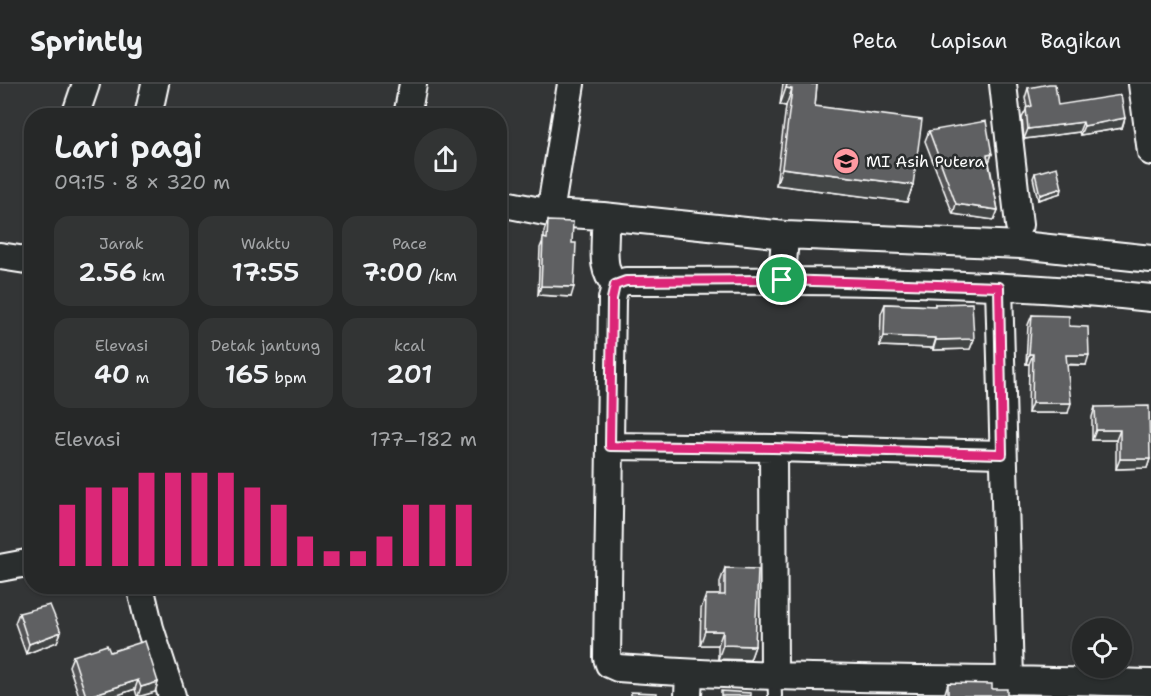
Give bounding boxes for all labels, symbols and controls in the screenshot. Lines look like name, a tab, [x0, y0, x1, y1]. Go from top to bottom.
text: Sprintly	[30, 22, 143, 60]
text: Peta	[852, 27, 897, 55]
text: Lapisan	[930, 27, 1007, 55]
text: Bagikan	[1040, 27, 1121, 55]
text: Lari pagi	[54, 124, 203, 169]
button: share	[414, 128, 477, 191]
school or university icon: MI Asih Putera	[831, 146, 861, 176]
place label: MI Asih Putera	[866, 151, 984, 172]
text: 09:15 · 8 × 320 m	[54, 169, 230, 195]
text: Jarak	[99, 233, 144, 254]
text: Waktu	[241, 233, 290, 254]
text: Pace	[392, 233, 427, 254]
text: 2.56	[78, 254, 137, 289]
text: 17:55	[232, 254, 299, 289]
text: 7:00	[362, 254, 423, 289]
pin	[756, 254, 807, 305]
icon: arrive	[765, 263, 798, 296]
text: km	[137, 265, 165, 286]
text: /km	[423, 265, 457, 286]
text: Elevasi	[95, 335, 148, 356]
text: Detak jantung	[211, 335, 320, 356]
text: kcal	[394, 335, 425, 356]
text: 40	[94, 356, 130, 391]
text: 165	[224, 356, 269, 391]
text: 201	[386, 356, 433, 391]
text: m	[130, 367, 149, 388]
text: bpm	[269, 367, 307, 388]
text: Elevasi	[54, 426, 121, 452]
text: 177–182 m	[370, 426, 477, 452]
map controls	[1072, 618, 1132, 678]
button: locate	[1072, 618, 1132, 678]

